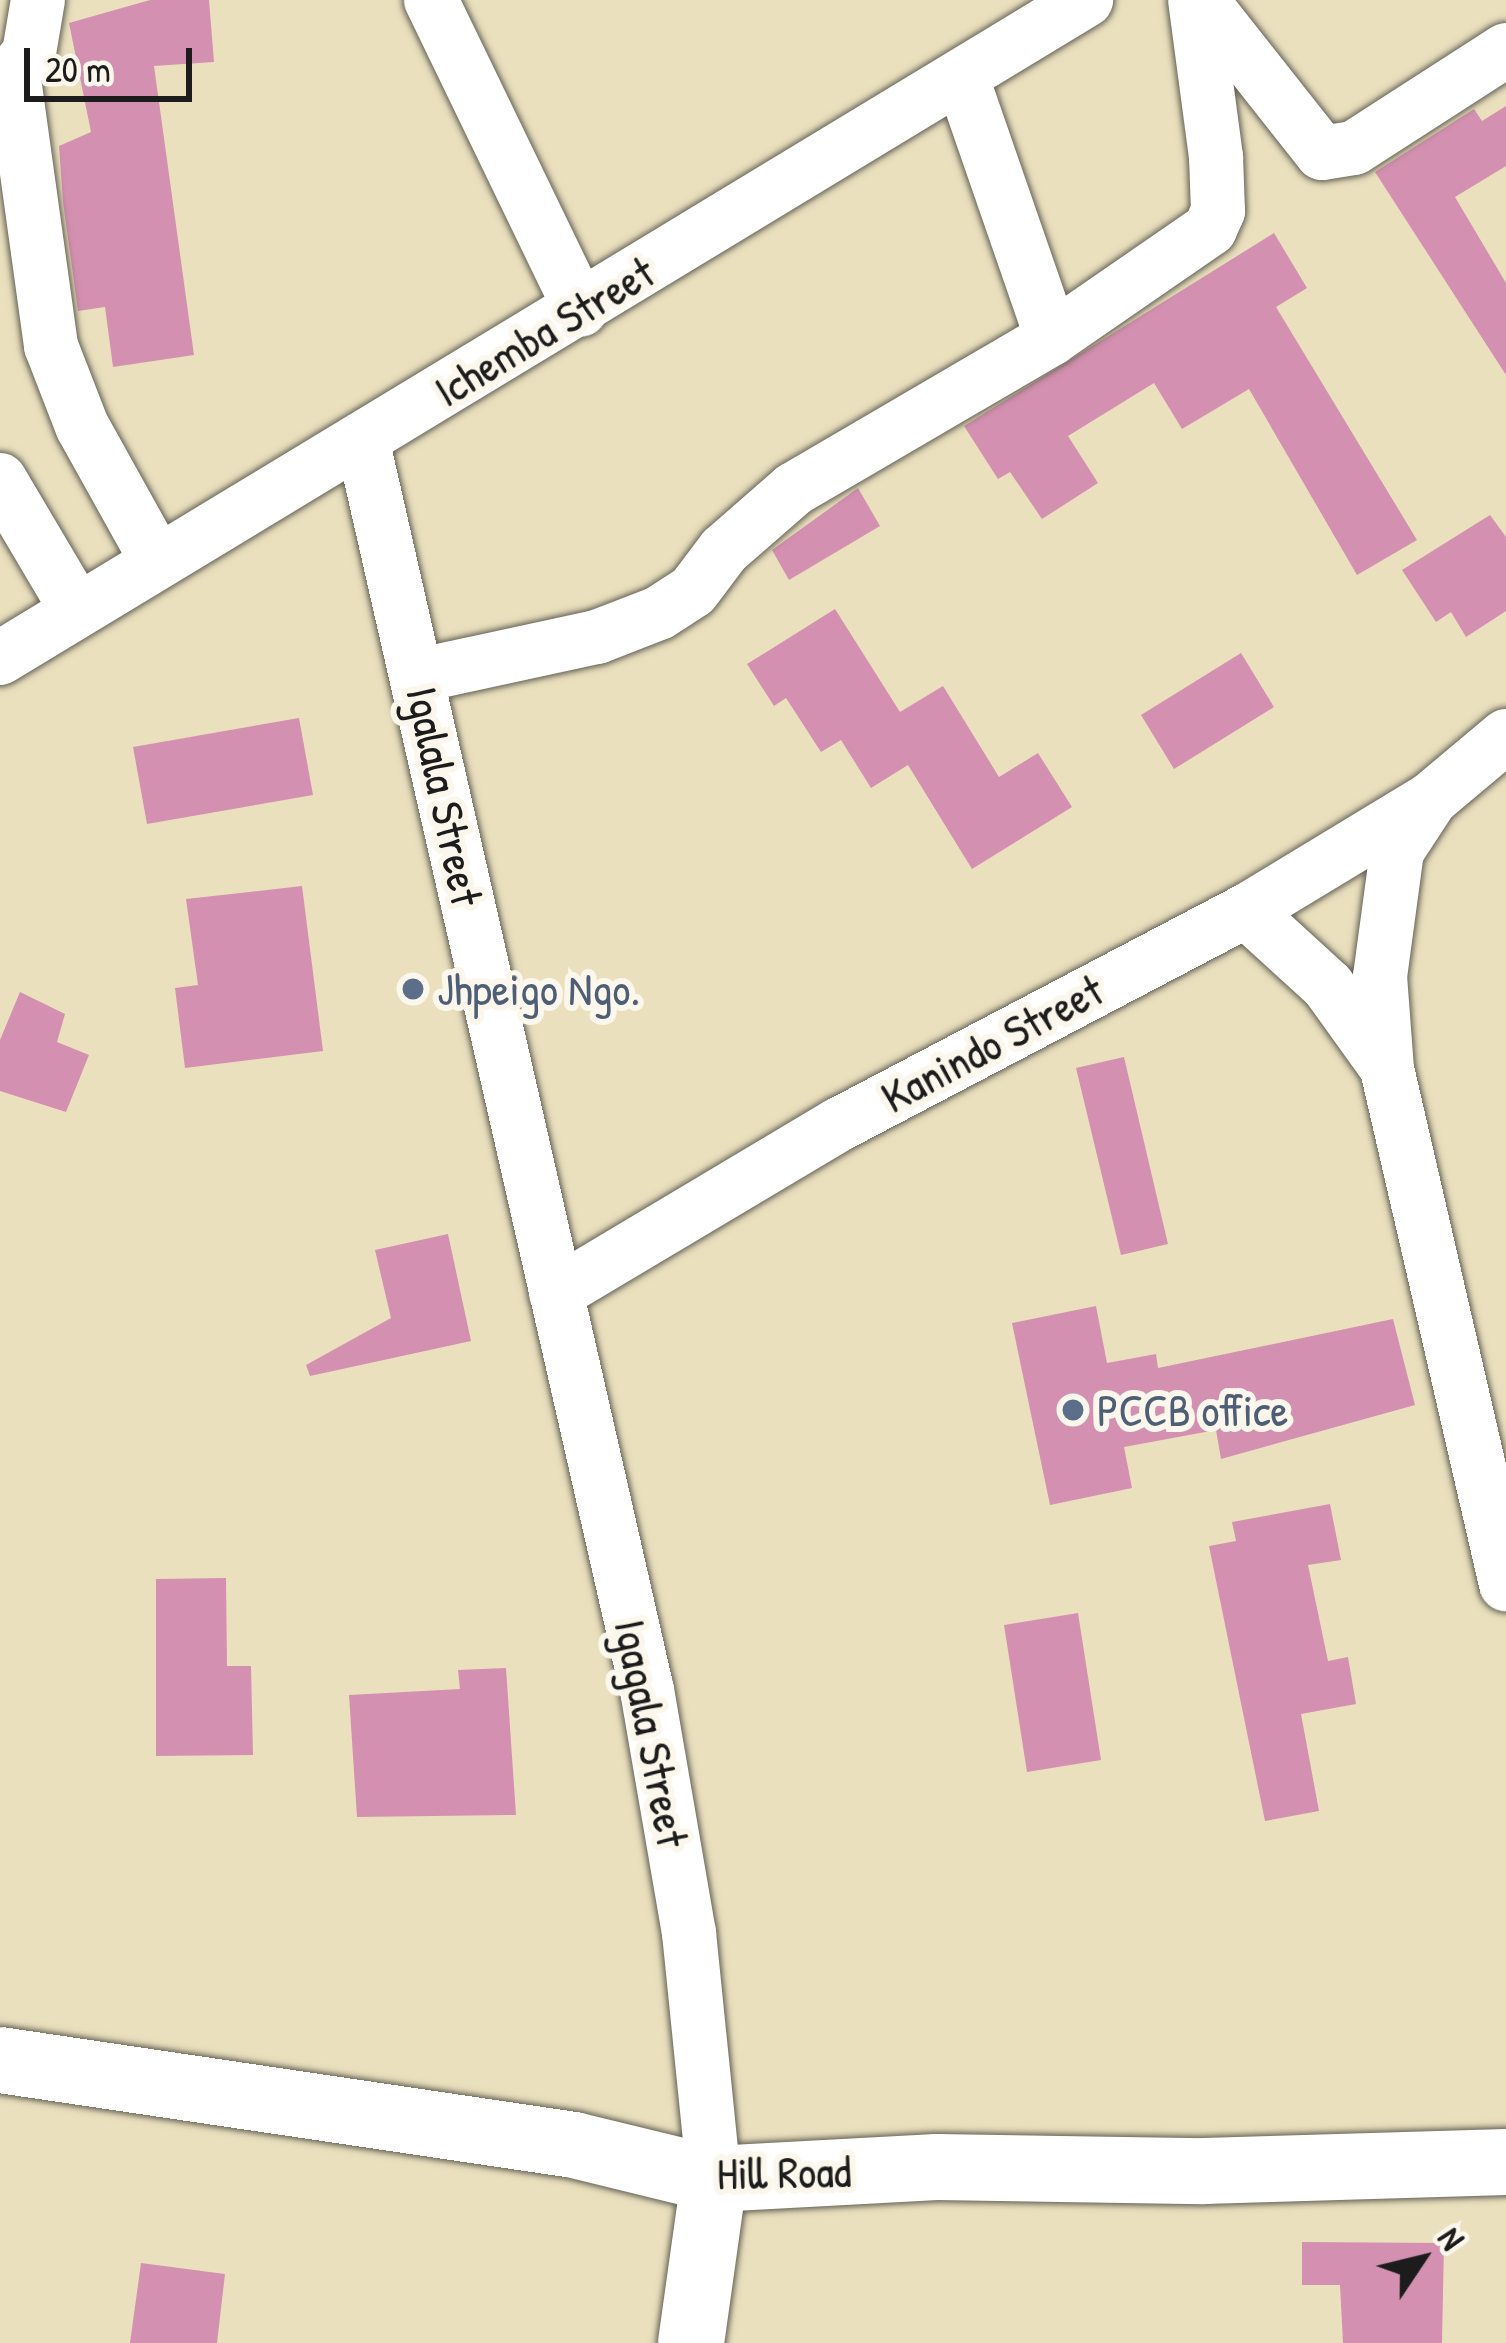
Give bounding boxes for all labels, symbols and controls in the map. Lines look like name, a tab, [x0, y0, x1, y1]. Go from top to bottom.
scale bar	[30, 24, 198, 98]
text: 20 m	[45, 44, 111, 93]
street label: Ichemba Street	[424, 244, 664, 418]
street label: Igalala Street	[395, 682, 495, 910]
place label: Jhpeigo Ngo.	[437, 962, 640, 1016]
street label: Kanindo Street	[872, 962, 1112, 1124]
marker: Jhpeigo Ngo.	[400, 976, 426, 1002]
place label: PCCB office	[1097, 1383, 1288, 1437]
marker: PCCB office	[1060, 1397, 1086, 1423]
street label: Igagala Street	[603, 1615, 701, 1851]
street label: Hill Road	[716, 2144, 852, 2200]
north arrow	[1362, 2199, 1482, 2319]
text: N	[1428, 2219, 1475, 2258]

